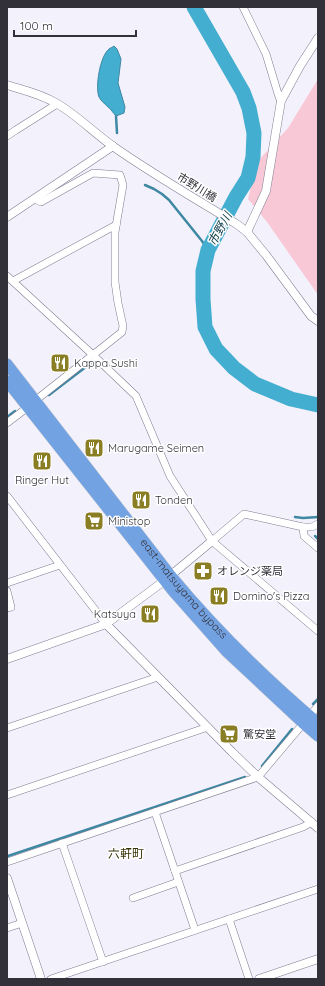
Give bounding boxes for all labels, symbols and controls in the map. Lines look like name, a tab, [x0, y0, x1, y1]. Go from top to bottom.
scale bar	[14, 12, 136, 38]
text: 100 m	[20, 18, 53, 33]
street label: 市野川橋	[175, 169, 219, 205]
water label: 市野川	[204, 208, 236, 248]
restaurant icon: Kappa Sushi	[49, 352, 71, 374]
place label: Kappa Sushi	[74, 356, 137, 370]
restaurant icon: Marugame Seimen	[83, 437, 105, 459]
place label: Marugame Seimen	[108, 441, 204, 455]
restaurant icon: Ringer Hut	[31, 450, 53, 472]
place label: Ringer Hut	[15, 473, 69, 487]
restaurant icon: Tonden	[130, 489, 152, 511]
place label: Tonden	[155, 493, 193, 507]
supermarket icon: Ministop	[83, 510, 105, 532]
place label: Ministop	[108, 514, 151, 528]
street label: east-matsuyama bypass	[137, 536, 231, 642]
pharmacy icon: オレンジ薬局	[192, 560, 214, 582]
place label: オレンジ薬局	[217, 564, 283, 578]
restaurant icon: Domino's Pizza	[208, 585, 230, 607]
place label: Domino's Pizza	[233, 589, 309, 603]
restaurant icon: Katsuya	[139, 603, 161, 625]
place label: Katsuya	[94, 607, 136, 621]
supermarket icon: 驚安堂	[218, 723, 240, 745]
place label: 驚安堂	[243, 727, 276, 741]
district label: 六軒町	[108, 846, 144, 861]

